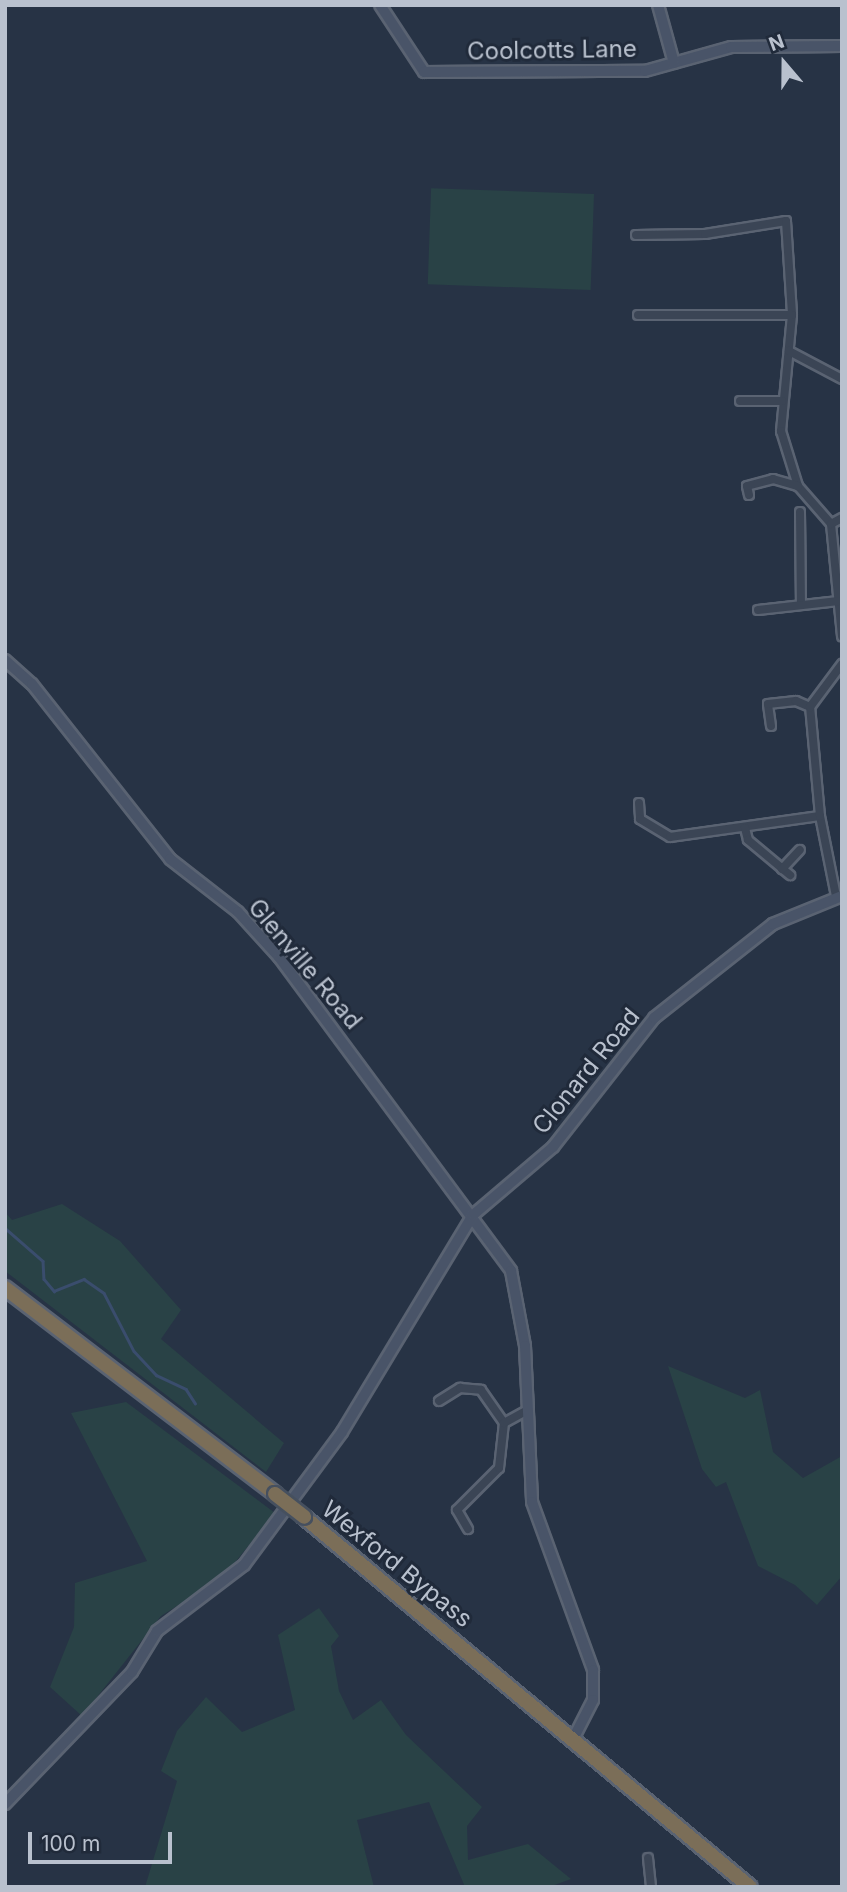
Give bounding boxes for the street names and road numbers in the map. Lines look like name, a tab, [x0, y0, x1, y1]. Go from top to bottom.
street label: Coolcotts Lane	[467, 34, 637, 66]
street label: Glenville Road	[242, 893, 368, 1035]
street label: Clonard Road	[527, 1002, 645, 1140]
street label: Wexford Bypass	[316, 1495, 478, 1633]

